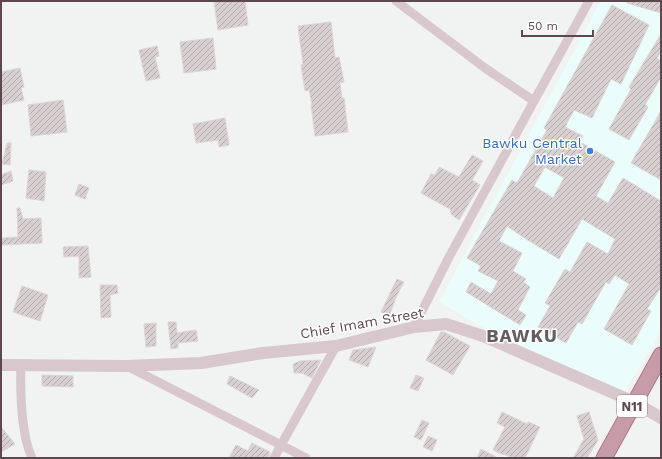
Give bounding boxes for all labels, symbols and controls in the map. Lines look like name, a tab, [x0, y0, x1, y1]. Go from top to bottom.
scale bar	[522, 12, 593, 38]
text: 50 m	[528, 19, 558, 33]
place label: Bawku Central Market	[482, 135, 583, 167]
marker: Bawku Central Market	[585, 146, 595, 156]
street label: Chief Imam Street	[299, 304, 425, 342]
district label: BAWKU	[486, 325, 558, 346]
road number: N11	[617, 395, 647, 417]

